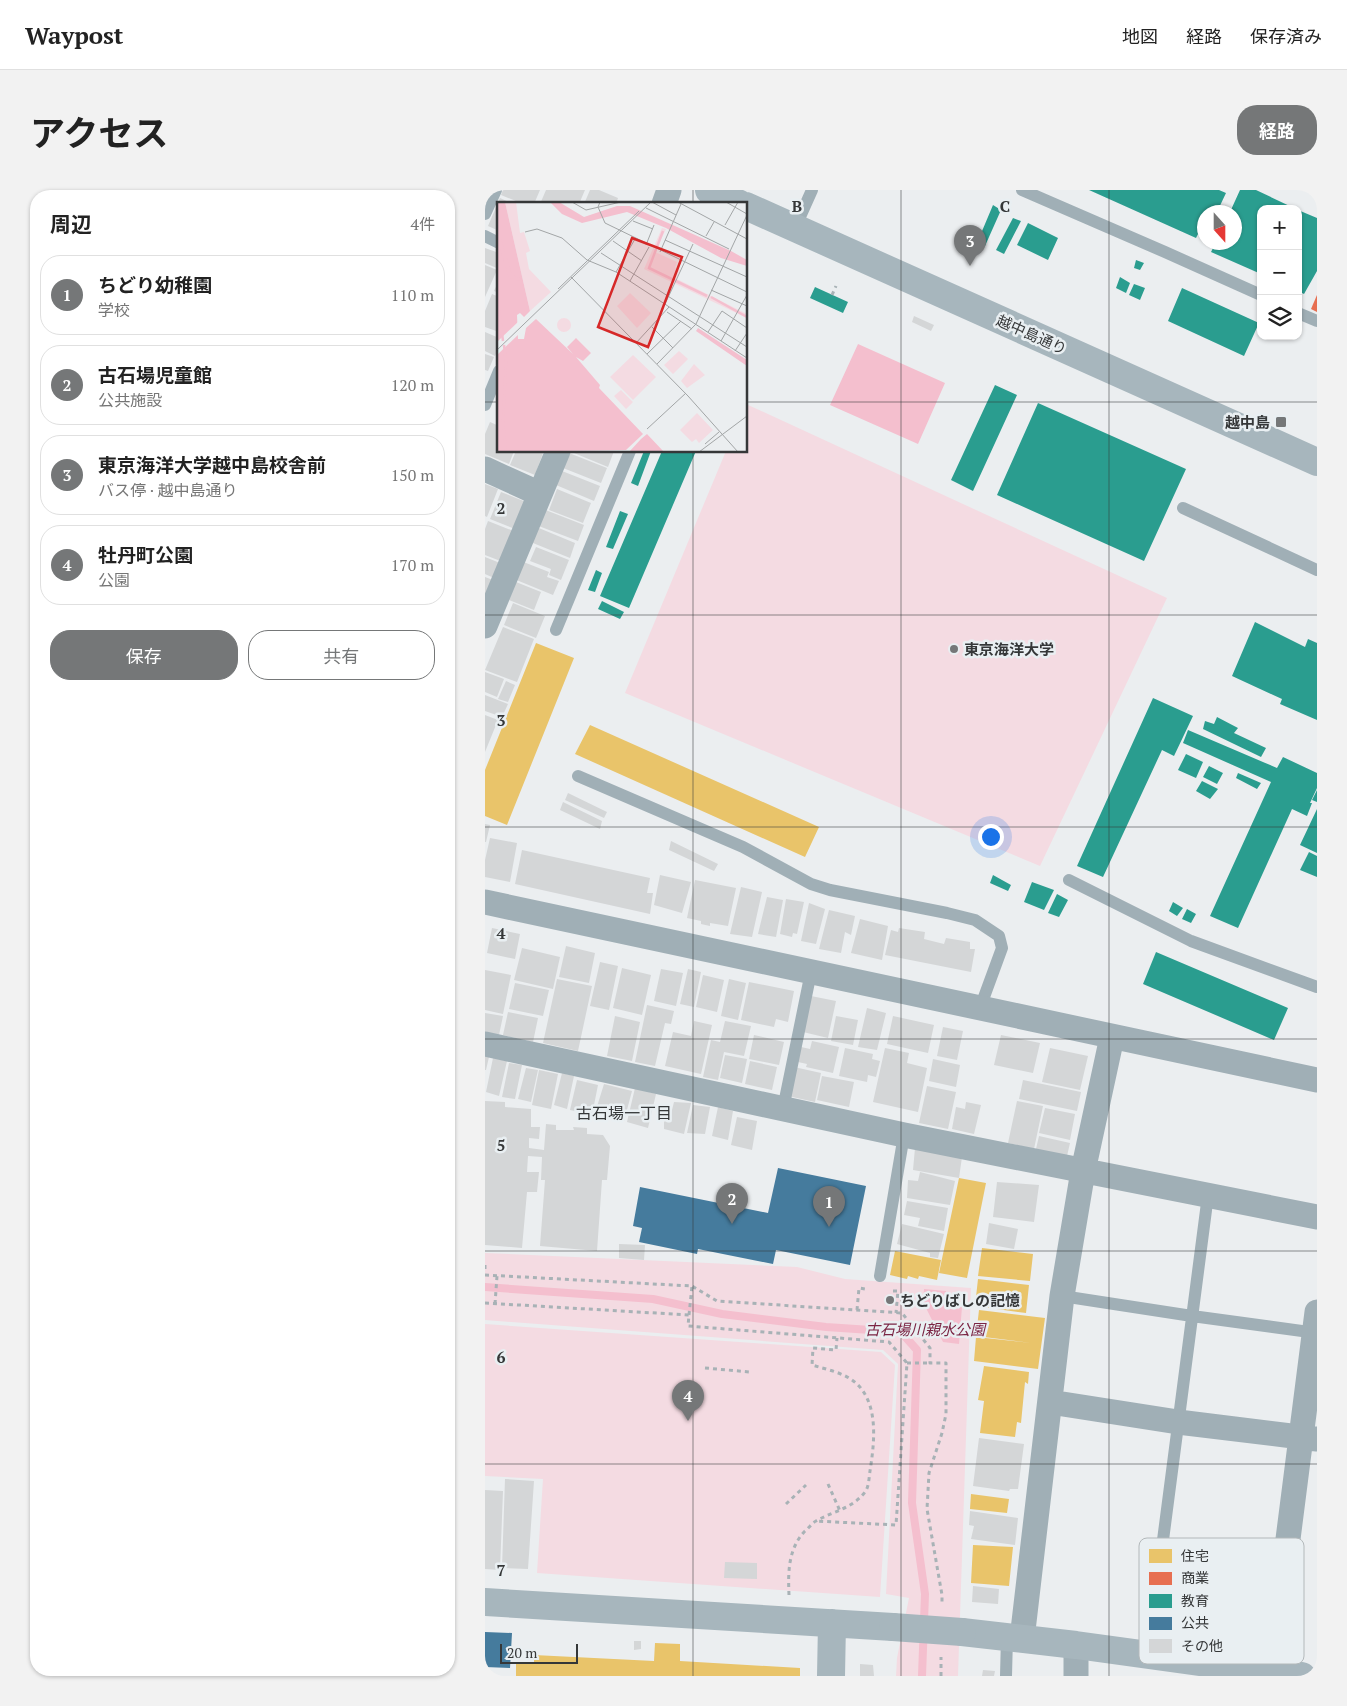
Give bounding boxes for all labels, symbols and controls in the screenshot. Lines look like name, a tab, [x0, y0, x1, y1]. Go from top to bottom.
text: Waypost	[25, 19, 123, 51]
text: 地図	[1122, 24, 1158, 48]
text: 経路	[1186, 24, 1222, 48]
text: 保存済み	[1250, 24, 1322, 48]
button: 経路	[1237, 105, 1317, 155]
text: アクセス	[30, 110, 168, 156]
text: B	[792, 195, 802, 217]
text: C	[1000, 195, 1010, 217]
inset map	[497, 202, 747, 452]
north arrow	[1197, 205, 1242, 250]
map controls	[1257, 205, 1302, 340]
button: +	[1257, 205, 1302, 250]
text: 周辺	[50, 210, 92, 238]
text: 4件	[410, 213, 435, 235]
pin: 3	[954, 225, 986, 266]
button: −	[1257, 250, 1302, 295]
text: ちどり幼稚園	[98, 272, 212, 297]
text: 1	[62, 284, 72, 306]
text: 110 m	[391, 284, 434, 306]
button: layers	[1257, 295, 1302, 340]
text: 学校	[98, 299, 130, 321]
street label: 越中島通り	[993, 309, 1070, 358]
text: 古石場児童館	[98, 362, 212, 387]
text: 2	[62, 374, 72, 396]
text: 120 m	[391, 374, 434, 396]
text: 公共施設	[98, 389, 162, 411]
place label: 越中島	[1225, 412, 1270, 432]
marker: 越中島	[1274, 415, 1288, 429]
text: 東京海洋大学越中島校舎前	[98, 452, 326, 477]
text: 3	[62, 464, 72, 486]
text: 150 m	[391, 464, 434, 486]
text: バス停 · 越中島通り	[98, 479, 238, 501]
text: 2	[496, 497, 506, 519]
text: 牡丹町公園	[98, 542, 193, 567]
text: 4	[62, 554, 72, 576]
text: 170 m	[391, 554, 434, 576]
text: 公園	[98, 569, 130, 591]
button: 保存	[50, 630, 238, 680]
button: 共有	[248, 630, 435, 680]
place label: 東京海洋大学	[964, 639, 1054, 659]
marker: 東京海洋大学	[948, 643, 960, 655]
text: 3	[496, 709, 506, 731]
your location	[978, 824, 1004, 850]
text: 4	[496, 922, 506, 944]
district label: 古石場一丁目	[576, 1102, 672, 1124]
text: 5	[496, 1134, 506, 1156]
pin: 2	[716, 1183, 748, 1224]
pin: 1	[813, 1186, 845, 1227]
place label: ちどりばしの記憶	[900, 1290, 1020, 1310]
marker: ちどりばしの記憶	[884, 1294, 896, 1306]
park label: 古石場川親水公園	[865, 1319, 987, 1339]
text: 6	[496, 1346, 506, 1368]
pin: 4	[672, 1380, 704, 1421]
legend	[1139, 1538, 1304, 1664]
text: 住宅	[1181, 1546, 1209, 1565]
text: 7	[496, 1559, 506, 1581]
text: 商業	[1181, 1568, 1209, 1587]
text: 教育	[1181, 1591, 1209, 1610]
text: 公共	[1181, 1613, 1209, 1632]
text: その他	[1181, 1636, 1223, 1655]
scale bar	[500, 1641, 577, 1664]
text: 20 m	[507, 1643, 537, 1662]

